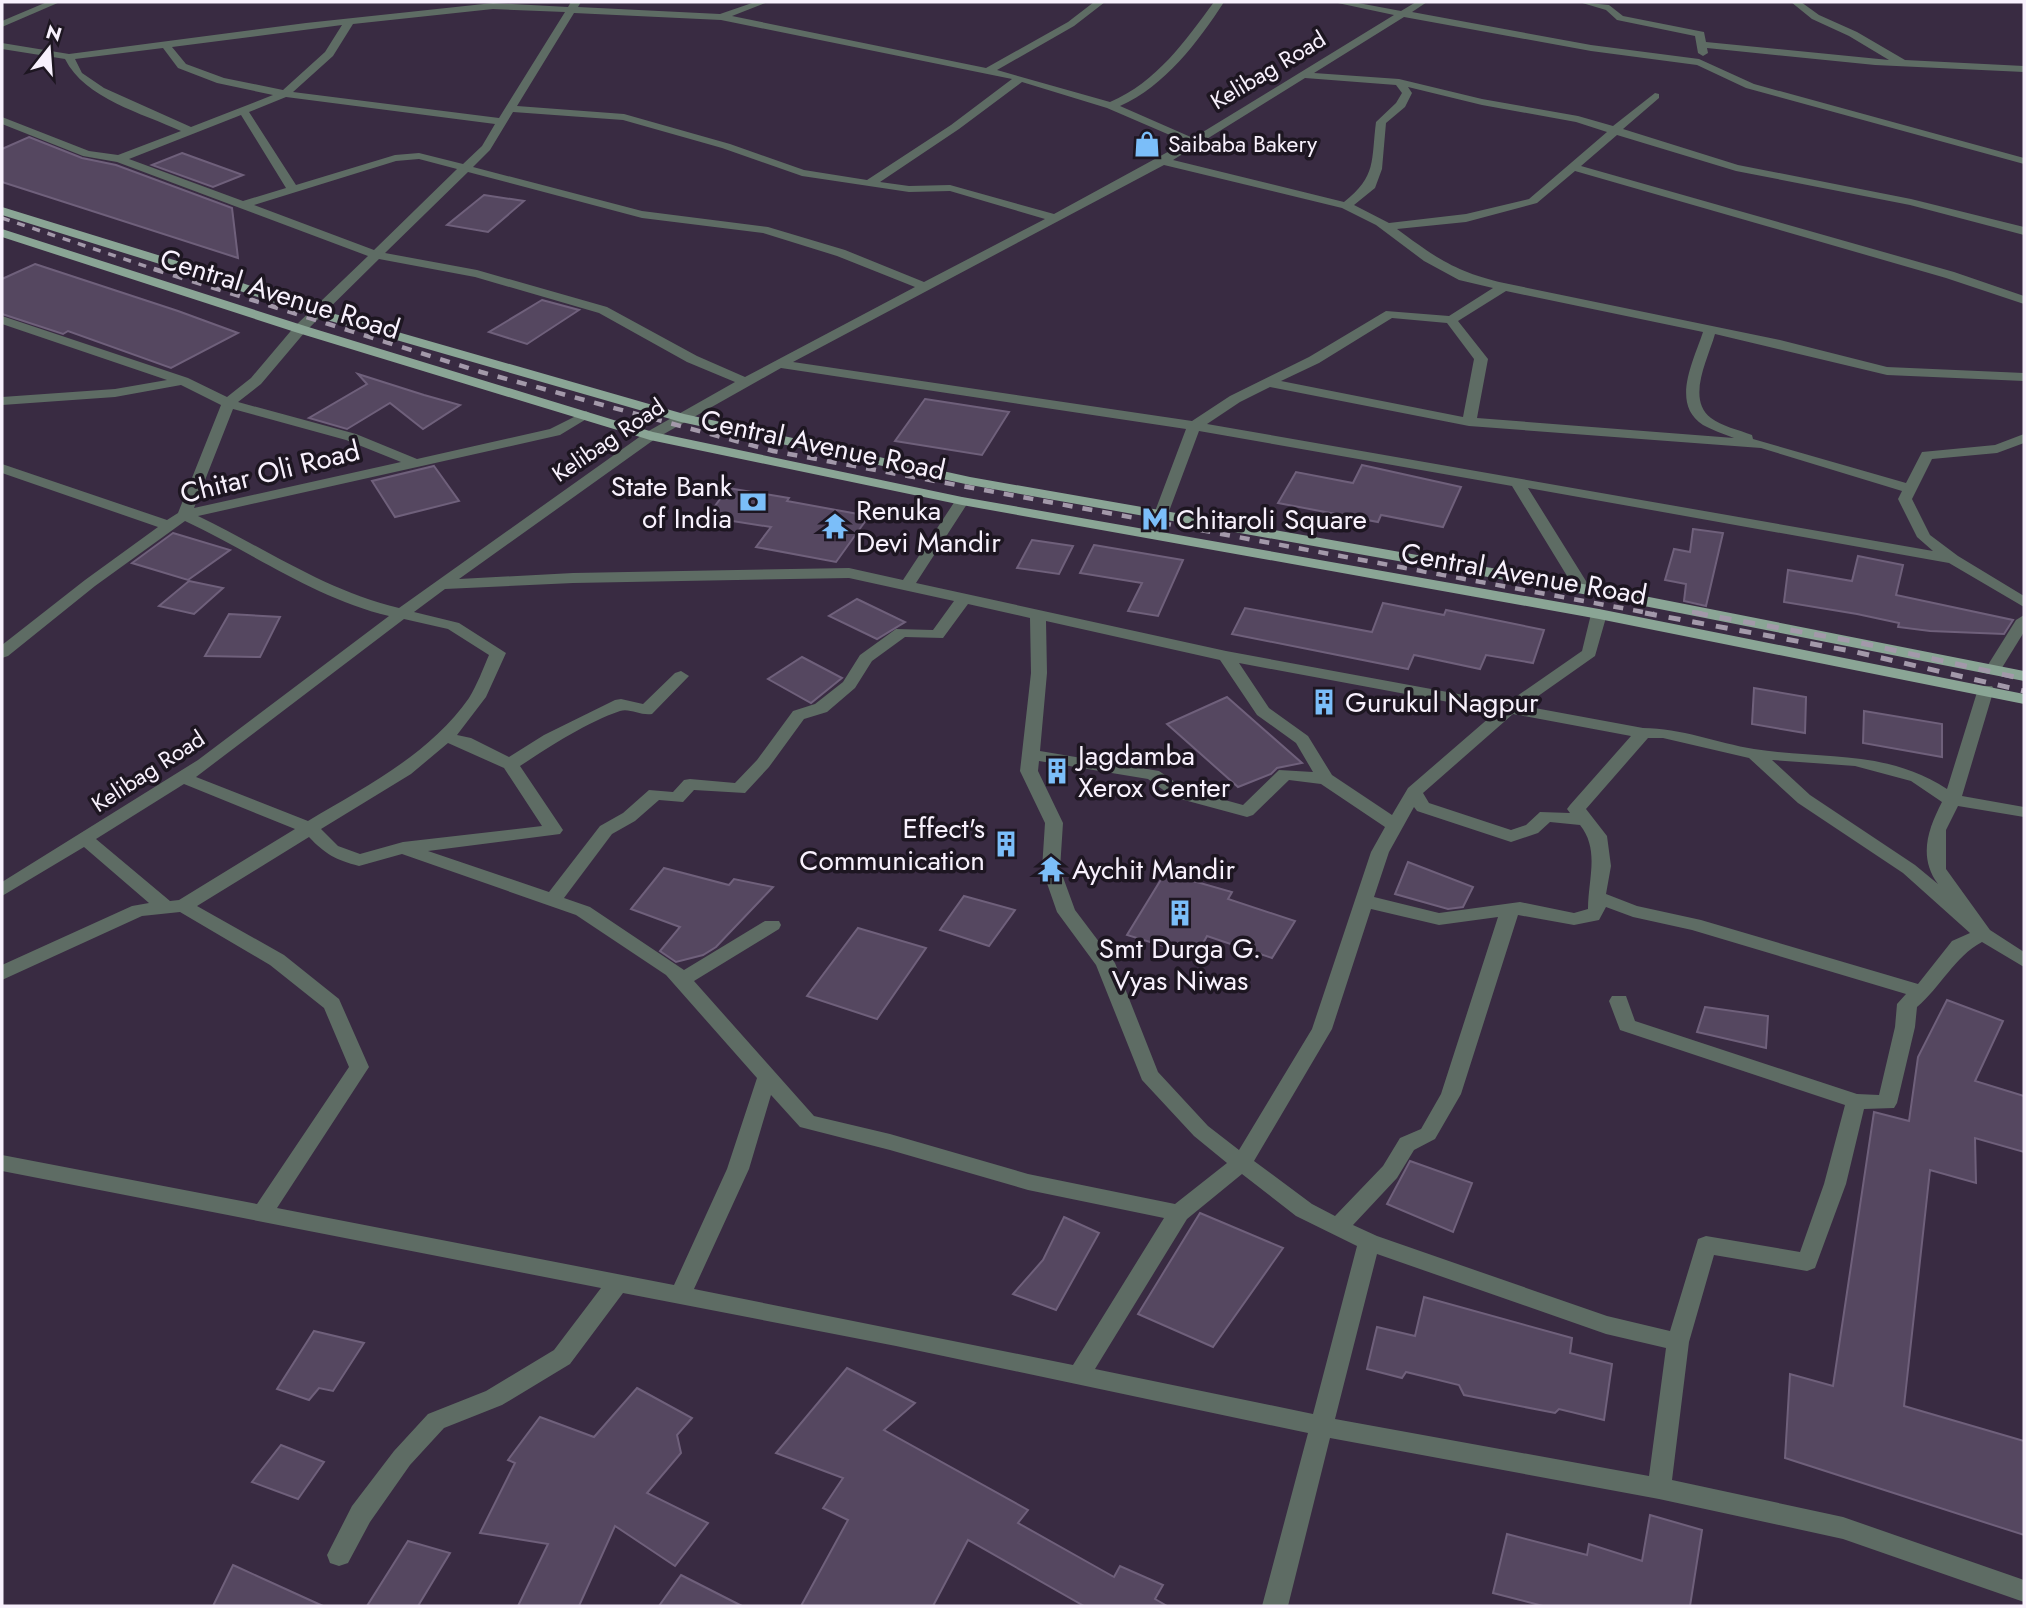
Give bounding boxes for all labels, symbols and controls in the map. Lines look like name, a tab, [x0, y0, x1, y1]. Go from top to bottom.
north arrow	[14, 14, 84, 84]
text: N	[43, 18, 65, 48]
street label: Kelibag Road	[1204, 22, 1332, 118]
place label: Saibaba Bakery	[1168, 127, 1318, 161]
shop icon: Saibaba Bakery	[1132, 129, 1162, 159]
street label: Central Avenue Road	[155, 238, 405, 350]
street label: Kelibag Road	[545, 390, 671, 490]
street label: Central Avenue Road	[697, 399, 949, 491]
street label: Chitar Oli Road	[176, 430, 364, 514]
place label: State Bank of India	[611, 466, 733, 539]
bank icon: State Bank of India	[738, 487, 768, 517]
place label: Renuka Devi Mandir	[856, 490, 1001, 563]
place label: Chitaroli Square	[1176, 499, 1367, 540]
metro station icon: Chitaroli Square	[1140, 504, 1170, 534]
temple icon: Renuka Devi Mandir	[820, 511, 850, 541]
street label: Central Avenue Road	[1398, 532, 1650, 616]
place label: Gurukul Nagpur	[1345, 682, 1539, 723]
building icon: Gurukul Nagpur	[1309, 687, 1339, 717]
street label: Kelibag Road	[85, 722, 211, 820]
place label: Jagdamba Xerox Center	[1074, 735, 1231, 808]
building icon: Jagdamba Xerox Center	[1042, 756, 1072, 786]
place label: Effect's Communication	[799, 808, 985, 881]
building icon: Effect's Communication	[991, 829, 1021, 859]
place label: Aychit Mandir	[1072, 849, 1236, 890]
temple icon: Aychit Mandir	[1036, 854, 1066, 884]
building icon: Smt Durga G. Vyas Niwas	[1165, 898, 1195, 928]
place label: Smt Durga G. Vyas Niwas	[1099, 928, 1261, 1001]

